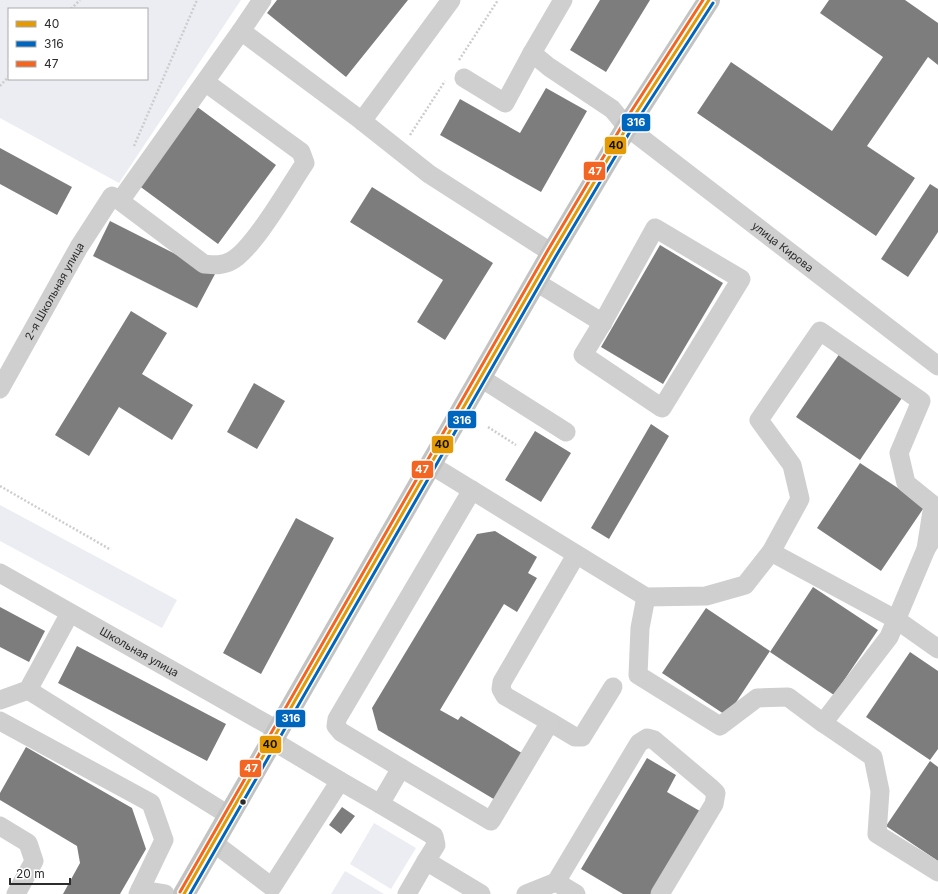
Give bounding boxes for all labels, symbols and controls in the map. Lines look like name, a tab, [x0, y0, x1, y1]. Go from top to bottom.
legend	[8, 8, 148, 80]
text: 40	[44, 16, 59, 31]
text: 316	[44, 36, 64, 51]
text: 47	[44, 56, 59, 71]
line badge: 316	[621, 113, 651, 132]
text: 316	[627, 115, 646, 129]
line badge: 40	[604, 136, 627, 155]
text: 40	[609, 138, 623, 152]
line badge: 47	[583, 161, 606, 181]
text: 47	[588, 164, 602, 178]
street label: улица Кирова	[749, 219, 816, 275]
street label: 2-я Школьная улица	[22, 240, 87, 342]
line badge: 316	[447, 410, 477, 429]
text: 316	[453, 413, 472, 427]
line badge: 40	[431, 435, 454, 454]
text: 40	[435, 437, 449, 451]
line badge: 47	[411, 460, 434, 479]
text: 47	[415, 462, 429, 476]
street label: Школьная улица	[97, 624, 181, 680]
line badge: 316	[275, 709, 306, 728]
text: 316	[282, 711, 301, 725]
line badge: 40	[259, 735, 282, 754]
text: 40	[263, 737, 277, 751]
line badge: 47	[239, 759, 262, 778]
text: 47	[244, 761, 258, 775]
unlabelled marker	[238, 797, 248, 807]
scale bar	[10, 860, 70, 886]
text: 20 m	[16, 866, 45, 881]

